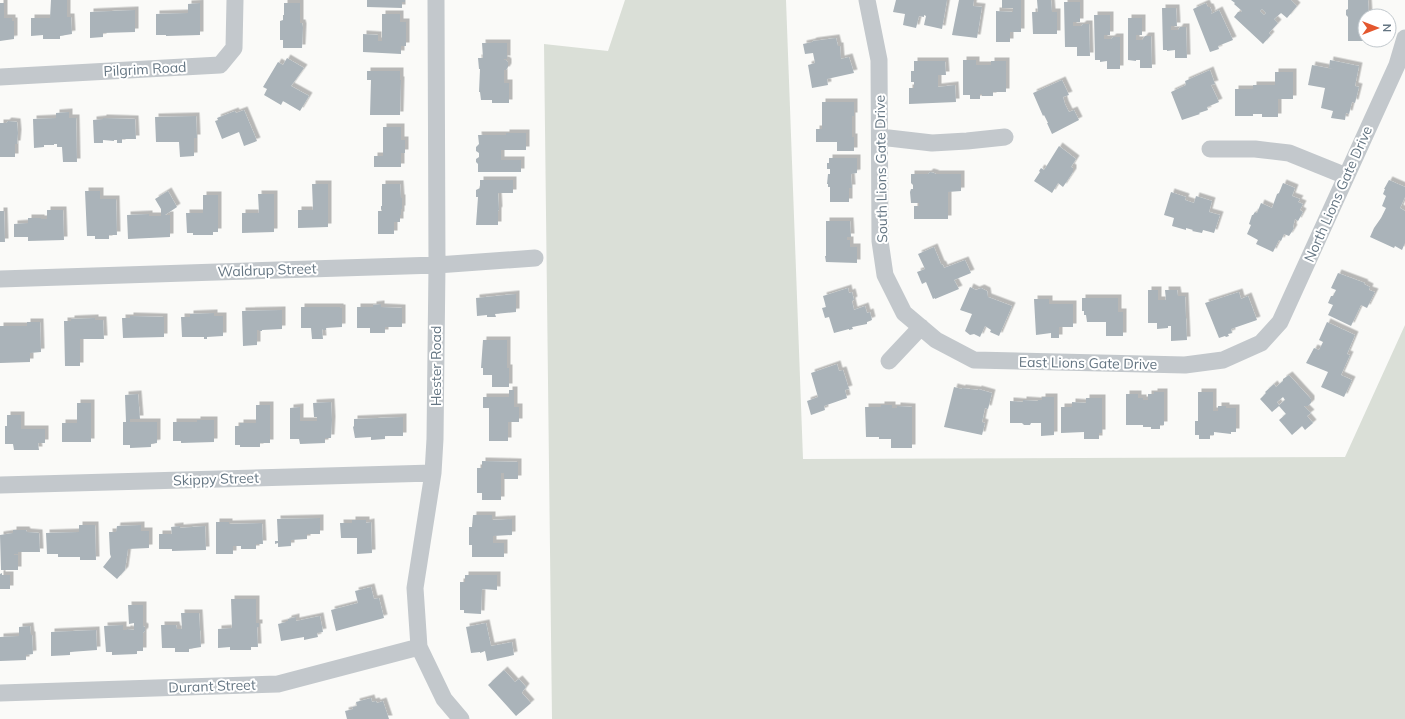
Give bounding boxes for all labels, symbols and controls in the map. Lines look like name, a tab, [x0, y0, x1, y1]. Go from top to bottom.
north arrow	[1357, 8, 1397, 48]
text: N	[1380, 24, 1394, 32]
street label: Pilgrim Road	[103, 58, 187, 80]
street label: South Lions Gate Drive	[871, 95, 891, 243]
street label: North Lions Gate Drive	[1300, 123, 1376, 265]
street label: Waldrup Street	[217, 259, 317, 281]
street label: Hester Road	[427, 326, 445, 406]
street label: East Lions Gate Drive	[1019, 353, 1157, 373]
street label: Skippy Street	[173, 469, 259, 489]
street label: Durant Street	[168, 675, 256, 697]

